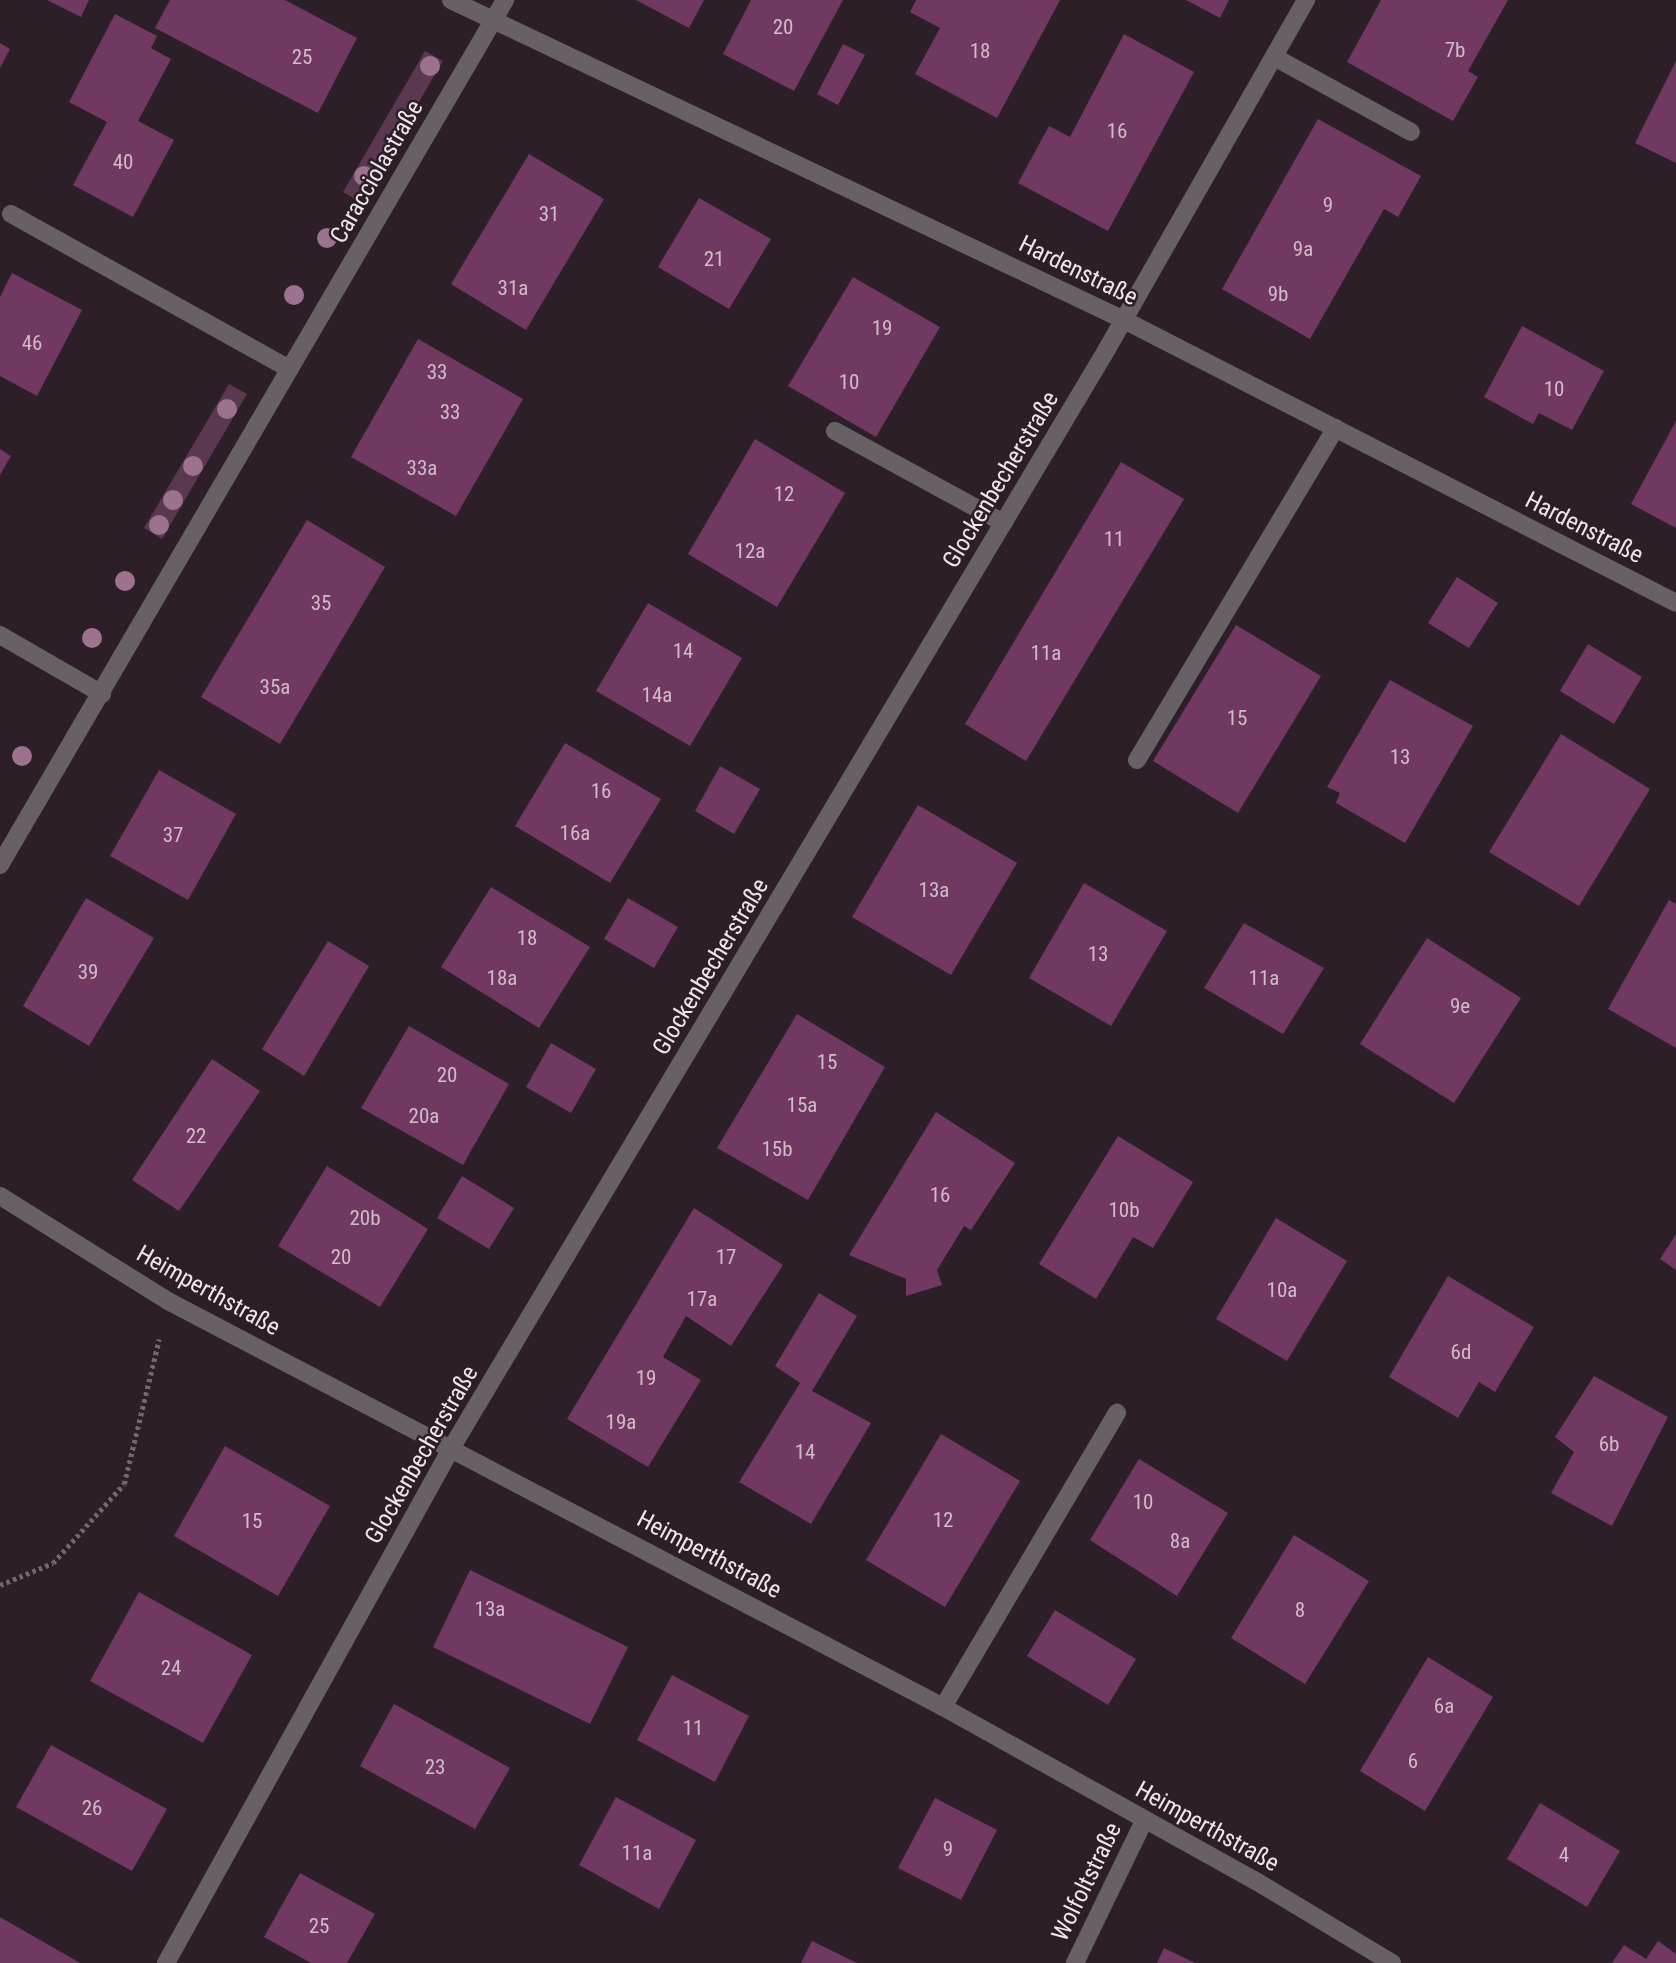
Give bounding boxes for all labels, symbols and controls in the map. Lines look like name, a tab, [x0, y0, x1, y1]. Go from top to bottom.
house number: 20	[773, 14, 793, 40]
house number: 7b	[1445, 37, 1465, 63]
house number: 18	[970, 38, 990, 64]
house number: 25	[292, 44, 312, 70]
street label: Caracciolastraße	[324, 95, 430, 249]
house number: 16	[1107, 118, 1127, 144]
house number: 40	[113, 149, 133, 175]
house number: 9	[1323, 192, 1333, 218]
house number: 31	[539, 201, 559, 227]
street label: Hardenstraße	[1014, 230, 1142, 312]
house number: 9a	[1293, 236, 1313, 262]
house number: 21	[704, 246, 724, 272]
house number: 31a	[498, 275, 528, 301]
house number: 9b	[1268, 281, 1288, 307]
house number: 19	[872, 315, 892, 341]
house number: 46	[22, 330, 42, 356]
house number: 33	[427, 359, 447, 385]
house number: 10	[839, 369, 859, 395]
house number: 10	[1544, 376, 1564, 402]
street label: Glockenbecherstraße	[937, 387, 1065, 573]
house number: 33	[440, 399, 460, 425]
house number: 33a	[407, 455, 437, 481]
house number: 12	[774, 481, 794, 507]
street label: Hardenstraße	[1520, 486, 1648, 570]
house number: 11	[1104, 526, 1124, 552]
house number: 12a	[735, 538, 765, 564]
house number: 35	[311, 590, 331, 616]
house number: 14	[673, 638, 693, 664]
house number: 11a	[1031, 640, 1061, 666]
house number: 35a	[260, 674, 290, 700]
house number: 14a	[642, 682, 672, 708]
house number: 15	[1227, 705, 1247, 731]
house number: 13	[1390, 744, 1410, 770]
house number: 16	[591, 778, 611, 804]
house number: 16a	[560, 820, 590, 846]
house number: 37	[163, 822, 183, 848]
street label: Glockenbecherstraße	[647, 874, 775, 1060]
house number: 13a	[919, 877, 949, 903]
house number: 18	[517, 925, 537, 951]
house number: 13	[1088, 941, 1108, 967]
house number: 39	[78, 959, 98, 985]
house number: 18a	[487, 965, 517, 991]
house number: 11a	[1249, 965, 1279, 991]
house number: 9e	[1450, 993, 1470, 1019]
house number: 15	[817, 1049, 837, 1075]
house number: 20	[437, 1062, 457, 1088]
house number: 15a	[787, 1092, 817, 1118]
house number: 20a	[409, 1103, 439, 1129]
house number: 22	[186, 1123, 206, 1149]
house number: 15b	[761, 1136, 793, 1162]
house number: 16	[930, 1182, 950, 1208]
house number: 10b	[1108, 1197, 1140, 1223]
house number: 20b	[349, 1205, 381, 1231]
street label: Heimperthstraße	[131, 1240, 285, 1342]
house number: 20	[331, 1244, 351, 1270]
house number: 17	[716, 1244, 736, 1270]
house number: 10a	[1267, 1277, 1297, 1303]
house number: 17a	[687, 1286, 717, 1312]
house number: 6d	[1451, 1339, 1471, 1365]
street label: Glockenbecherstraße	[359, 1361, 485, 1549]
house number: 19	[636, 1365, 656, 1391]
house number: 19a	[606, 1409, 636, 1435]
house number: 6b	[1599, 1431, 1619, 1457]
house number: 14	[795, 1439, 815, 1465]
house number: 10	[1133, 1489, 1153, 1515]
street label: Heimperthstraße	[632, 1505, 786, 1605]
house number: 12	[933, 1507, 953, 1533]
house number: 15	[242, 1508, 262, 1534]
house number: 8a	[1170, 1528, 1190, 1554]
house number: 13a	[475, 1596, 505, 1622]
house number: 8	[1295, 1597, 1305, 1623]
house number: 24	[161, 1655, 181, 1681]
house number: 6a	[1434, 1693, 1454, 1719]
house number: 11	[683, 1715, 703, 1741]
house number: 6	[1408, 1748, 1418, 1774]
house number: 23	[425, 1754, 445, 1780]
street label: Heimperthstraße	[1130, 1776, 1284, 1878]
house number: 26	[82, 1795, 102, 1821]
street label: Wolfoltstraße	[1046, 1818, 1128, 1946]
house number: 9	[943, 1836, 953, 1862]
house number: 11a	[622, 1840, 652, 1866]
house number: 4	[1559, 1842, 1569, 1868]
house number: 25	[309, 1913, 329, 1939]

